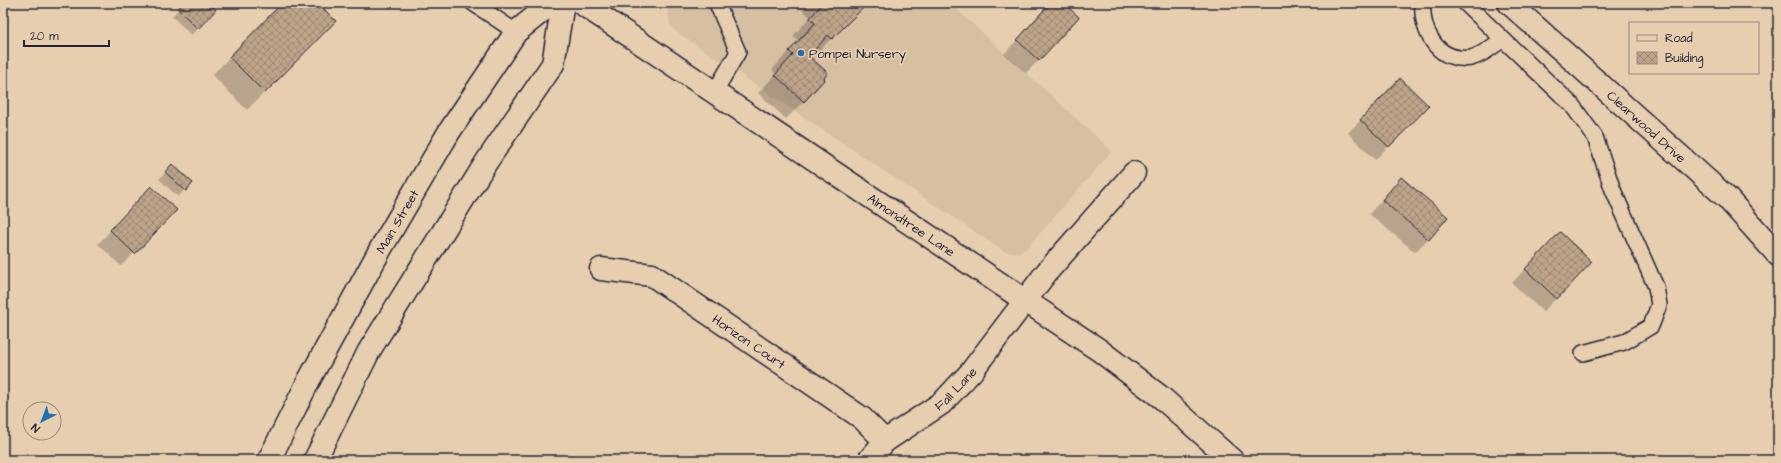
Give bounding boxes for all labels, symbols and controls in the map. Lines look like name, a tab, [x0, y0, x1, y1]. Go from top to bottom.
scale bar	[24, 22, 109, 48]
legend	[1629, 22, 1759, 74]
text: 20 m	[30, 28, 59, 45]
text: Road	[1665, 30, 1693, 47]
place label: Pompei Nursery	[809, 45, 906, 64]
marker: Pompei Nursery	[796, 48, 806, 58]
text: Building	[1665, 50, 1703, 68]
street label: Clearwood Drive	[1603, 87, 1690, 167]
street label: Main Street	[372, 186, 424, 257]
street label: Almondtree Lane	[864, 189, 958, 261]
street label: Horizon Court	[708, 311, 790, 374]
street label: Fall Lane	[931, 364, 982, 415]
north arrow	[22, 401, 62, 441]
text: N	[28, 420, 43, 436]

